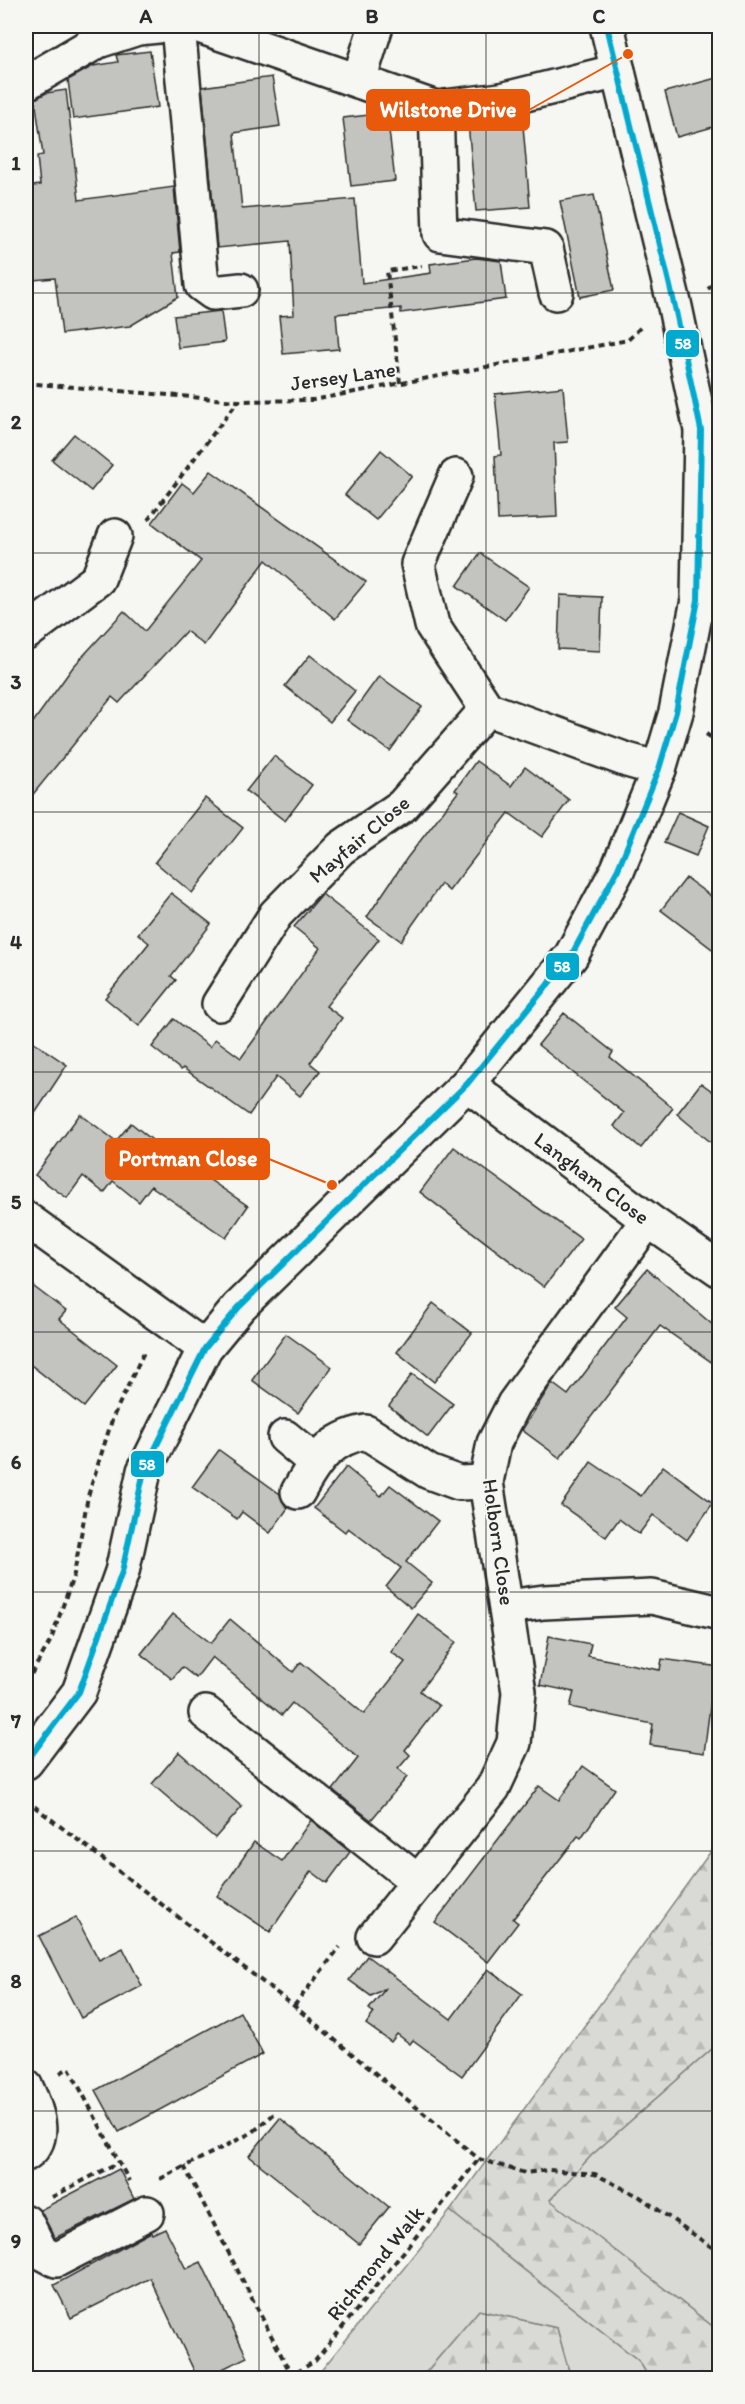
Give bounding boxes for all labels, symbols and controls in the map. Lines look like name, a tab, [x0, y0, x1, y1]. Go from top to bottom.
text: A	[139, 4, 153, 28]
text: B	[366, 4, 379, 28]
text: C	[593, 4, 606, 28]
callout: Wilstone Drive	[367, 90, 529, 130]
text: Wilstone Drive	[379, 96, 517, 123]
text: 1	[11, 151, 21, 175]
line badge: 58	[665, 329, 700, 358]
text: 58	[674, 334, 692, 353]
street label: Jersey Lane	[289, 356, 397, 396]
text: 2	[11, 410, 22, 434]
text: 3	[11, 670, 22, 694]
street label: Mayfair Close	[304, 790, 414, 888]
text: 4	[10, 930, 22, 954]
line badge: 58	[545, 952, 580, 981]
text: 58	[553, 957, 571, 976]
street label: Langham Close	[530, 1127, 654, 1229]
callout: Portman Close	[106, 1139, 269, 1179]
text: Portman Close	[119, 1145, 257, 1172]
text: 5	[11, 1190, 22, 1214]
text: 6	[11, 1450, 22, 1474]
line badge: 58	[130, 1450, 165, 1478]
text: 58	[138, 1455, 156, 1474]
street label: Holborn Close	[478, 1477, 520, 1607]
text: 7	[10, 1709, 21, 1733]
text: 8	[11, 1969, 22, 1993]
street label: Richmond Walk	[321, 2200, 429, 2325]
text: 9	[11, 2229, 21, 2253]

